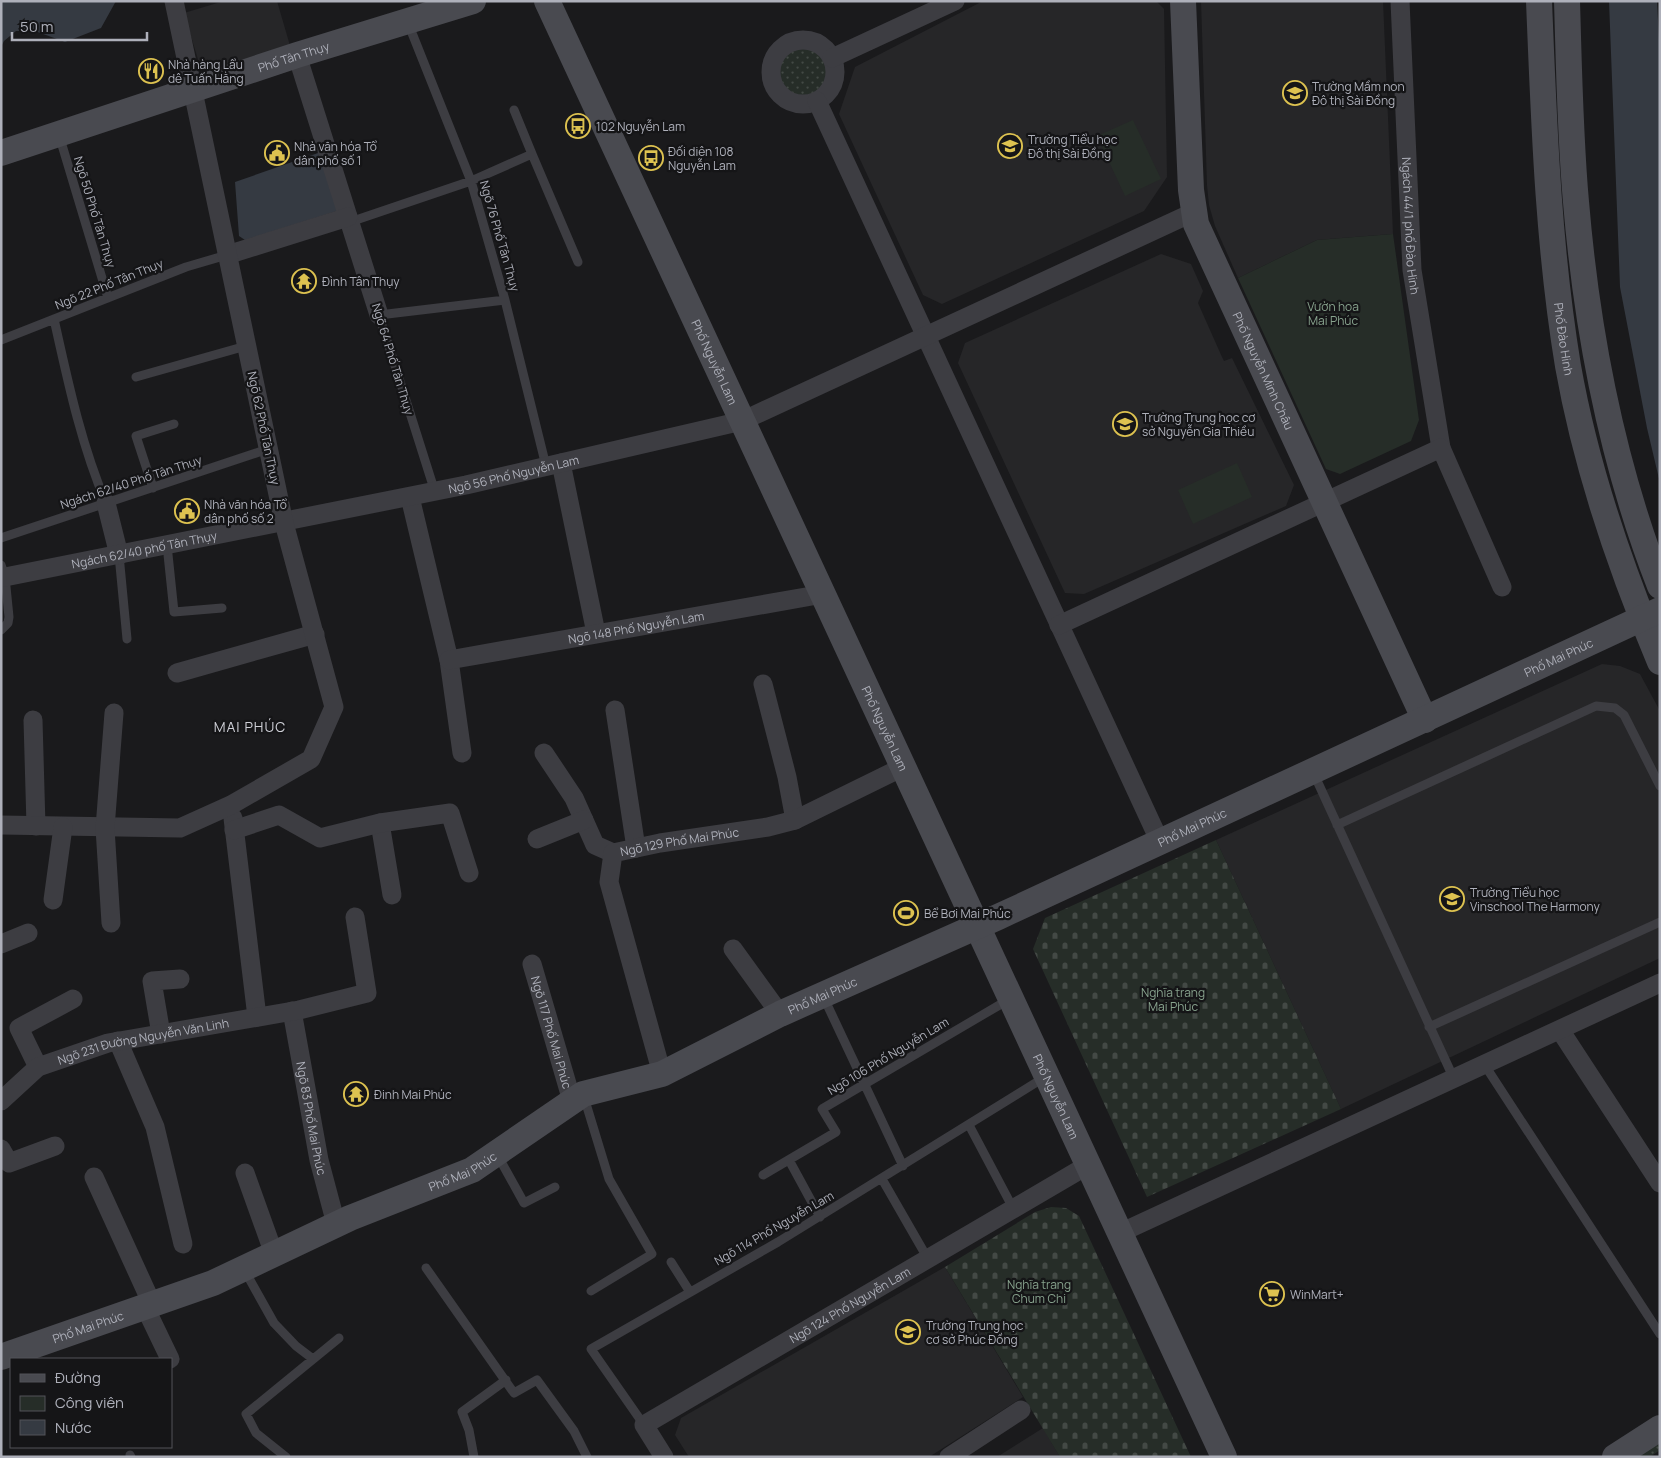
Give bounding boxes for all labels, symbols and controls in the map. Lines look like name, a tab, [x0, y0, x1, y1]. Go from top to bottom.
scale bar	[12, 10, 148, 42]
text: 50 m	[20, 16, 54, 37]
street label: Phố Tân Thụy	[255, 37, 332, 76]
place label: Nhà hàng Lẩu dê Tuấn Hằng	[168, 56, 244, 87]
restaurant icon: Nhà hàng Lẩu dê Tuấn Hằng	[138, 58, 164, 84]
place label: Trường Mầm non Đô thị Sài Đồng	[1312, 78, 1405, 109]
school or university icon: Trường Mầm non Đô thị Sài Đồng	[1282, 80, 1308, 106]
bus stop icon: 102 Nguyễn Lam	[565, 113, 591, 139]
place label: 102 Nguyễn Lam	[596, 118, 685, 135]
place label: Trường Tiểu học Đô thị Sài Đồng	[1028, 131, 1118, 162]
school or university icon: Trường Tiểu học Đô thị Sài Đồng	[997, 133, 1023, 159]
place label: Nhà văn hóa Tổ dân phố số 1	[294, 138, 377, 169]
public building icon: Nhà văn hóa Tổ dân phố số 1	[264, 140, 290, 166]
place label: Đối diện 108 Nguyễn Lam	[668, 143, 736, 174]
bus stop icon: Đối diện 108 Nguyễn Lam	[638, 145, 664, 171]
street label: Ngõ 50 Phố Tân Thụy	[70, 154, 120, 270]
street label: Ngách 44/1 phố Đào Hinh	[1398, 157, 1424, 296]
street label: Ngõ 76 Phố Tân Thụy	[476, 178, 524, 294]
street label: Ngõ 22 Phố Tân Thụy	[52, 254, 166, 313]
temple icon: Đình Tân Thụy	[291, 268, 317, 294]
place label: Đình Tân Thụy	[322, 273, 400, 290]
park label: Vườn hoa Mai Phúc	[1307, 298, 1359, 329]
street label: Ngõ 64 Phố Tân Thụy	[368, 301, 418, 418]
street label: Phố Đào Hinh	[1550, 301, 1578, 377]
street label: Phố Nguyễn Minh Châu	[1229, 309, 1298, 432]
street label: Phố Nguyễn Lam	[688, 317, 742, 407]
street label: Ngõ 62 Phố Tân Thụy	[244, 370, 284, 487]
place label: Trường Trung học cơ sở Nguyễn Gia Thiều	[1142, 409, 1255, 440]
school or university icon: Trường Trung học cơ sở Nguyễn Gia Thiều	[1112, 411, 1138, 437]
street label: Ngách 62/40 Phố Tân Thụy	[58, 451, 205, 513]
street label: Ngõ 56 Phố Nguyễn Lam	[447, 451, 581, 497]
place label: Nhà văn hóa Tổ dân phố số 2	[204, 496, 287, 527]
public building icon: Nhà văn hóa Tổ dân phố số 2	[174, 498, 200, 524]
street label: Ngách 62/40 phố Tân Thụy	[70, 526, 219, 572]
street label: Ngõ 148 Phố Nguyễn Lam	[567, 607, 705, 647]
street label: Phố Mai Phúc	[1521, 634, 1596, 680]
street label: Phố Nguyễn Lam	[858, 683, 912, 773]
district label: MAI PHÚC	[214, 717, 286, 736]
street label: Phố Mai Phúc	[1155, 804, 1229, 850]
street label: Ngõ 129 Phố Mai Phúc	[618, 823, 740, 860]
place label: Trường Tiểu học Vinschool The Harmony	[1470, 884, 1600, 915]
school or university icon: Trường Tiểu học Vinschool The Harmony	[1439, 886, 1465, 912]
sports icon: Bể Bơi Mai Phúc	[893, 900, 919, 926]
place label: Bể Bơi Mai Phúc	[924, 905, 1011, 922]
street label: Phố Mai Phúc	[785, 972, 860, 1018]
street label: Ngõ 117 Phố Mai Phúc	[527, 974, 577, 1091]
park label: Nghĩa trang Mai Phúc	[1141, 984, 1205, 1015]
street label: Ngõ 106 Phố Nguyễn Lam	[824, 1013, 952, 1099]
street label: Ngõ 231 Đường Nguyễn Văn Linh	[55, 1014, 230, 1068]
street label: Phố Nguyễn Lam	[1029, 1051, 1083, 1142]
street label: Ngõ 83 Phố Mai Phúc	[293, 1060, 331, 1177]
temple icon: Đinh Mai Phúc	[343, 1081, 369, 1107]
place label: Đinh Mai Phúc	[374, 1086, 452, 1103]
street label: Phố Mai Phúc	[426, 1147, 500, 1195]
street label: Ngõ 114 Phố Nguyễn Lam	[711, 1187, 837, 1269]
street label: Ngõ 124 Phố Nguyễn Lam	[786, 1263, 913, 1347]
park label: Nghĩa trang Chum Chi	[1007, 1276, 1071, 1307]
supermarket icon: WinMart+	[1259, 1281, 1285, 1307]
place label: WinMart+	[1290, 1286, 1344, 1303]
street label: Phố Mai Phúc	[50, 1306, 126, 1347]
place label: Trường Trung học cơ sở Phúc Đồng	[926, 1317, 1024, 1348]
school or university icon: Trường Trung học cơ sở Phúc Đồng	[895, 1319, 921, 1345]
legend	[10, 1358, 172, 1448]
text: Đường	[55, 1367, 101, 1388]
text: Công viên	[55, 1392, 124, 1413]
text: Nước	[55, 1417, 92, 1438]

